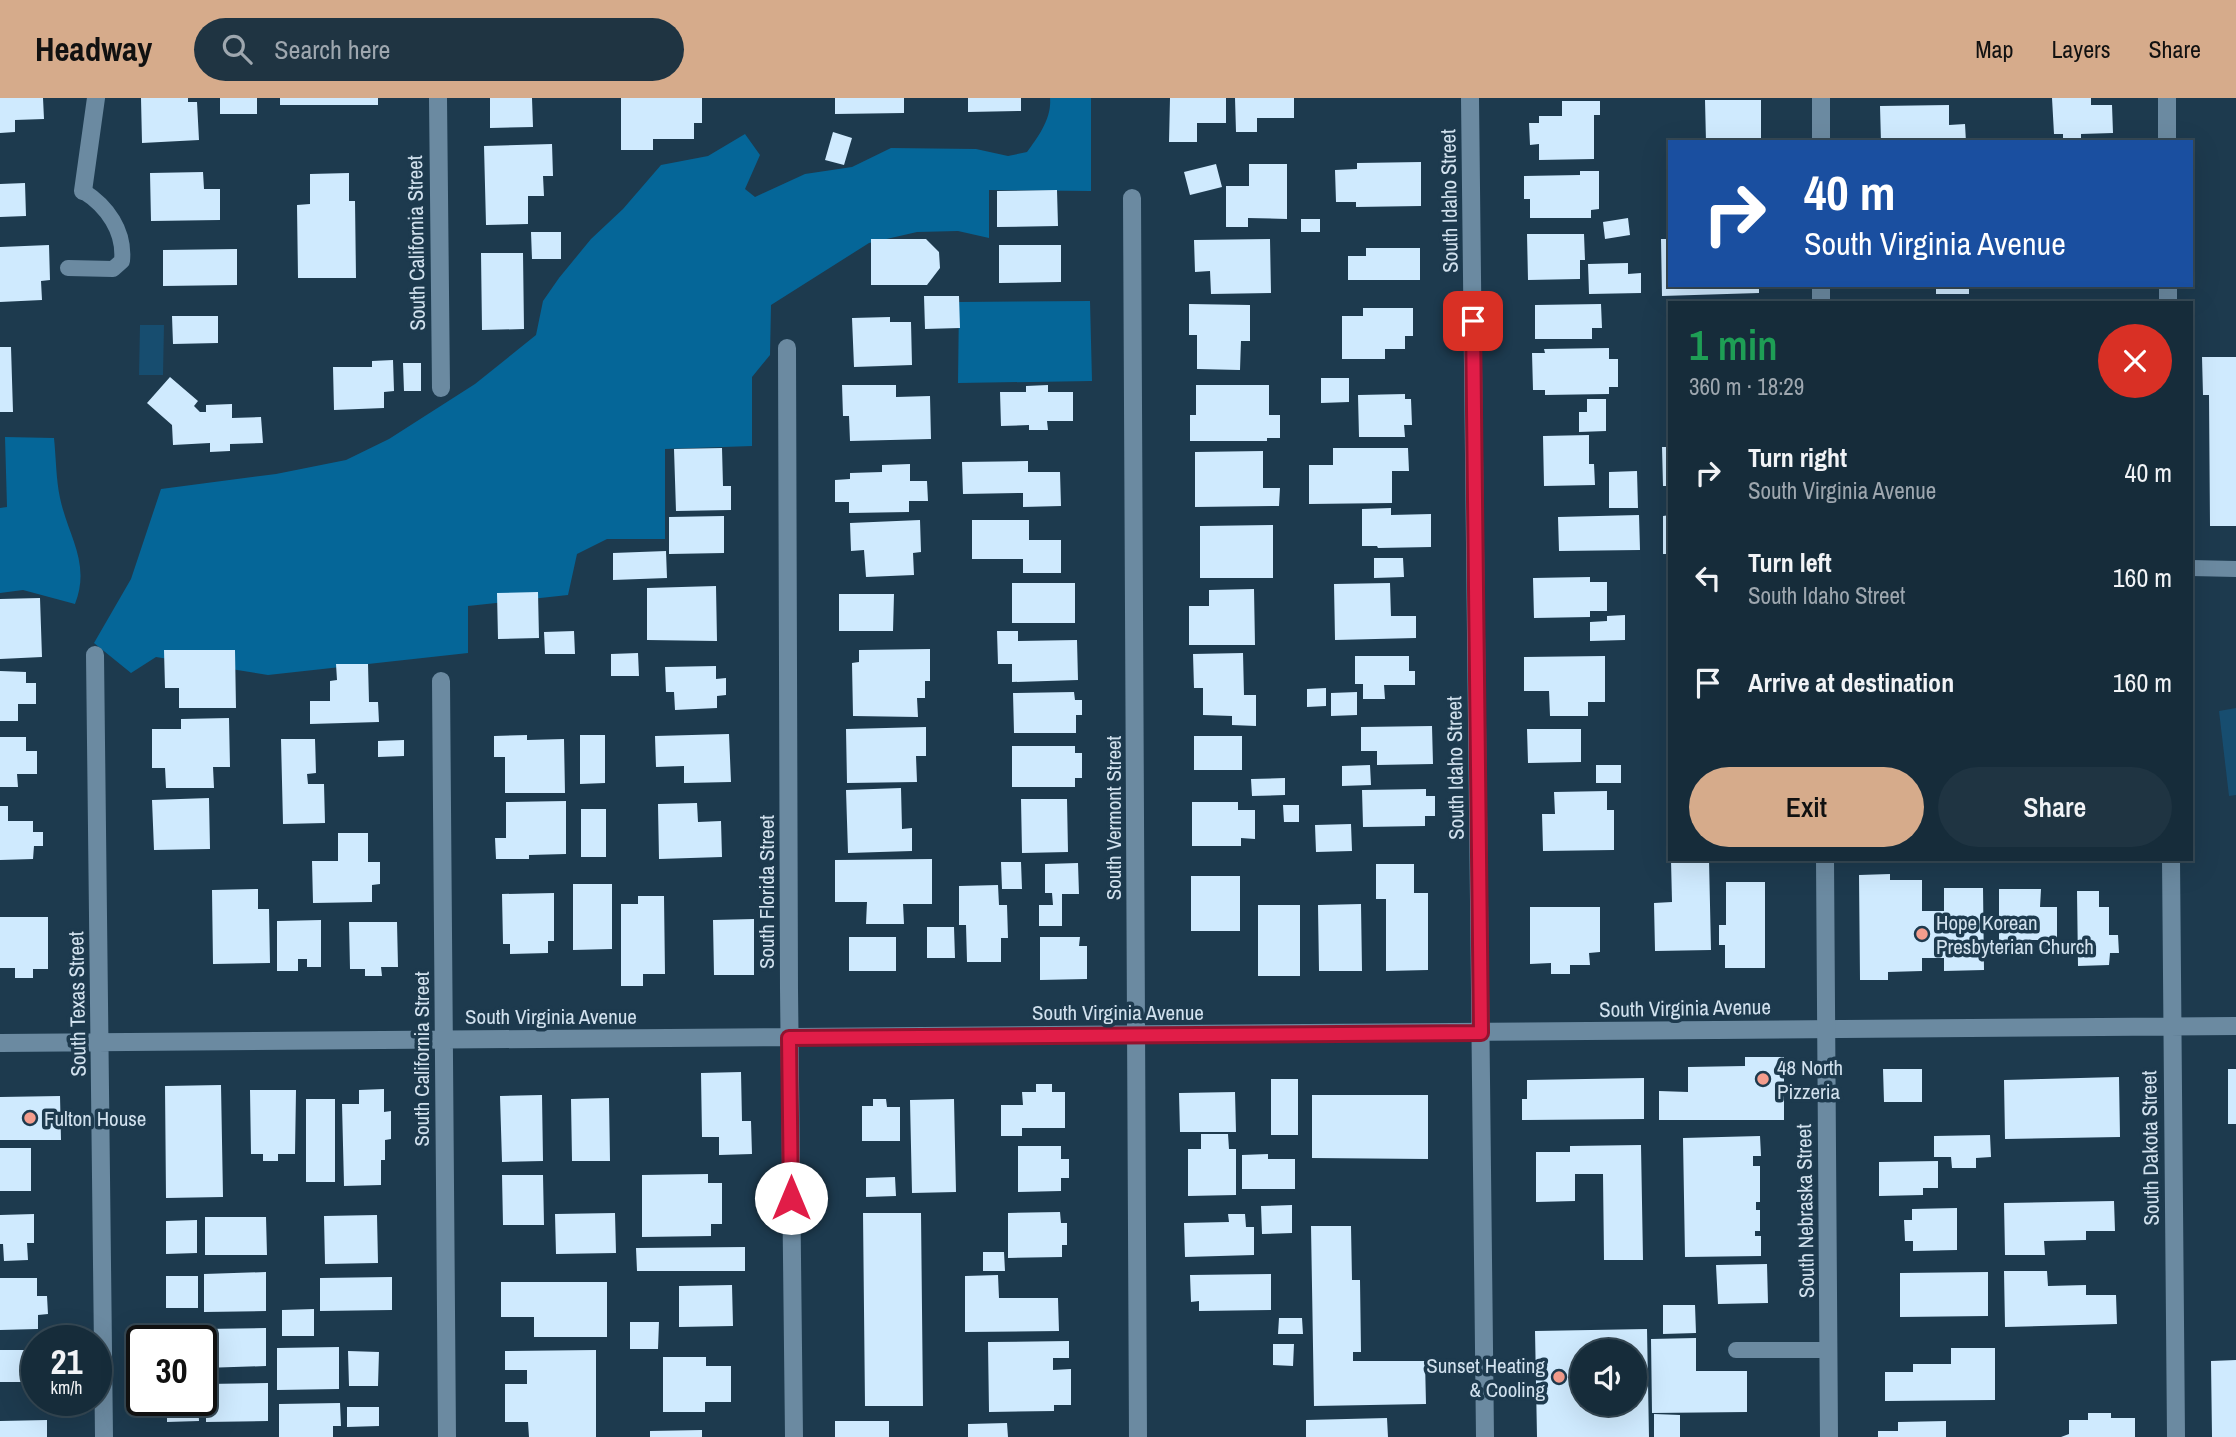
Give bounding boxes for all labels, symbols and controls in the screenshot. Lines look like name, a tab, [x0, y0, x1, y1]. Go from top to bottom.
search box	[194, 18, 684, 81]
text: Headway	[35, 27, 152, 71]
icon: search	[218, 30, 256, 68]
text: Search here	[274, 32, 390, 67]
text: Map	[1975, 33, 2013, 65]
text: Layers	[2051, 33, 2110, 65]
text: Share	[2148, 33, 2201, 65]
street label: South Idaho Street	[1433, 129, 1465, 273]
street label: South California Street	[400, 155, 432, 331]
text: 40 m	[1804, 159, 1896, 225]
icon: right	[1689, 168, 1780, 259]
text: South Virginia Avenue	[1804, 222, 2066, 265]
pin	[1443, 291, 1503, 351]
icon: arrive	[1454, 302, 1492, 340]
text: 1 min	[1689, 317, 1778, 373]
button: close	[2098, 324, 2172, 398]
text: 360 m · 18:29	[1689, 371, 1804, 402]
text: Turn right	[1748, 440, 1847, 475]
icon: right	[1689, 454, 1727, 492]
text: 40 m	[2125, 455, 2172, 490]
text: South Virginia Avenue	[1748, 475, 1936, 506]
text: Turn left	[1748, 545, 1832, 580]
icon: left	[1689, 559, 1727, 597]
text: 160 m	[2113, 560, 2172, 595]
text: South Idaho Street	[1748, 580, 1905, 611]
icon: arrive	[1689, 664, 1727, 702]
text: Arrive at destination	[1748, 665, 1954, 700]
text: 160 m	[2113, 665, 2172, 700]
street label: South Idaho Street	[1439, 696, 1471, 840]
street label: South Vermont Street	[1099, 735, 1128, 900]
button: Exit	[1689, 767, 1924, 847]
button: Share	[1938, 767, 2172, 847]
street label: South Florida Street	[752, 815, 781, 969]
place label: Hope Korean Presbyterian Church	[1936, 908, 2094, 961]
marker: Hope Korean Presbyterian Church	[1914, 926, 1930, 942]
street label: South Texas Street	[61, 931, 93, 1077]
street label: South California Street	[407, 971, 436, 1147]
street label: South Virginia Avenue	[1599, 992, 1771, 1024]
street label: South Virginia Avenue	[1032, 998, 1204, 1027]
street label: South Virginia Avenue	[465, 1002, 637, 1031]
place label: 48 North Pizzeria	[1777, 1053, 1843, 1106]
street label: South Dakota Street	[2134, 1070, 2166, 1226]
marker: 48 North Pizzeria	[1755, 1071, 1771, 1087]
place label: Fulton House	[44, 1104, 146, 1133]
marker: Fulton House	[22, 1110, 38, 1126]
street label: South Nebraska Street	[1789, 1123, 1821, 1298]
position arrow	[754, 1161, 828, 1235]
speed limit sign: 30	[126, 1325, 217, 1416]
text: 21	[51, 1338, 82, 1385]
map controls	[1570, 1339, 1647, 1416]
button: sound	[1570, 1339, 1647, 1416]
place label: Sunset Heating & Cooling	[1426, 1351, 1545, 1404]
marker: Sunset Heating & Cooling	[1551, 1369, 1567, 1385]
text: km/h	[51, 1375, 83, 1400]

